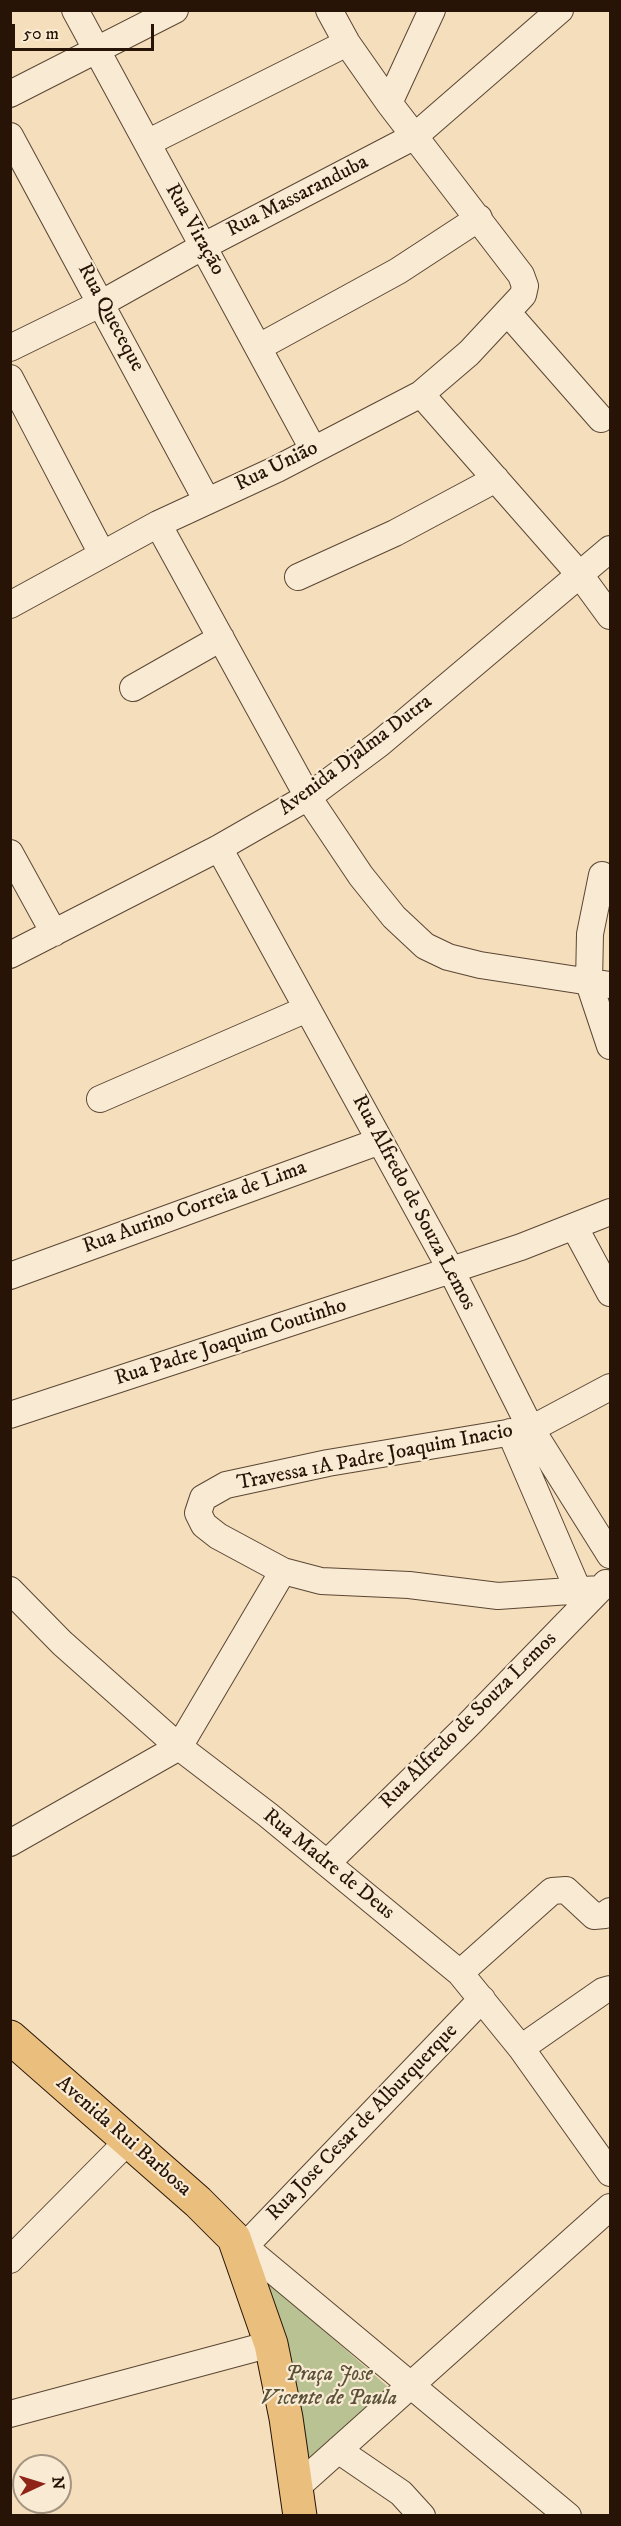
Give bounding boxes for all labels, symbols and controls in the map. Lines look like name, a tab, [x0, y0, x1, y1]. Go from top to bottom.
scale bar	[15, 12, 158, 50]
text: 50 m	[23, 23, 59, 45]
street label: Rua Massaranduba	[223, 150, 373, 244]
street label: Rua Viração	[158, 180, 230, 280]
street label: Rua Queceque	[71, 260, 149, 376]
street label: Rua União	[232, 436, 322, 498]
street label: Avenida Djalma Dutra	[274, 690, 438, 822]
street label: Rua Alfredo de Souza Lemos	[346, 1091, 480, 1315]
street label: Rua Aurino Correia de Lima	[80, 1156, 310, 1260]
street label: Rua Padre Joaquim Coutinho	[112, 1294, 350, 1392]
street label: Travessa 1A Padre Joaquim Inacio	[235, 1419, 515, 1497]
street label: Rua Alfredo de Souza Lemos	[375, 1627, 563, 1815]
street label: Rua Madre de Deus	[257, 1804, 399, 1926]
street label: Rua Jose Cesar de Alburquerque	[262, 2019, 464, 2227]
street label: Avenida Rui Barbosa	[50, 2071, 196, 2203]
park label: Praça Jose Vicente de Paula	[261, 2363, 397, 2413]
north arrow	[12, 2454, 72, 2514]
text: N	[48, 2476, 68, 2490]

